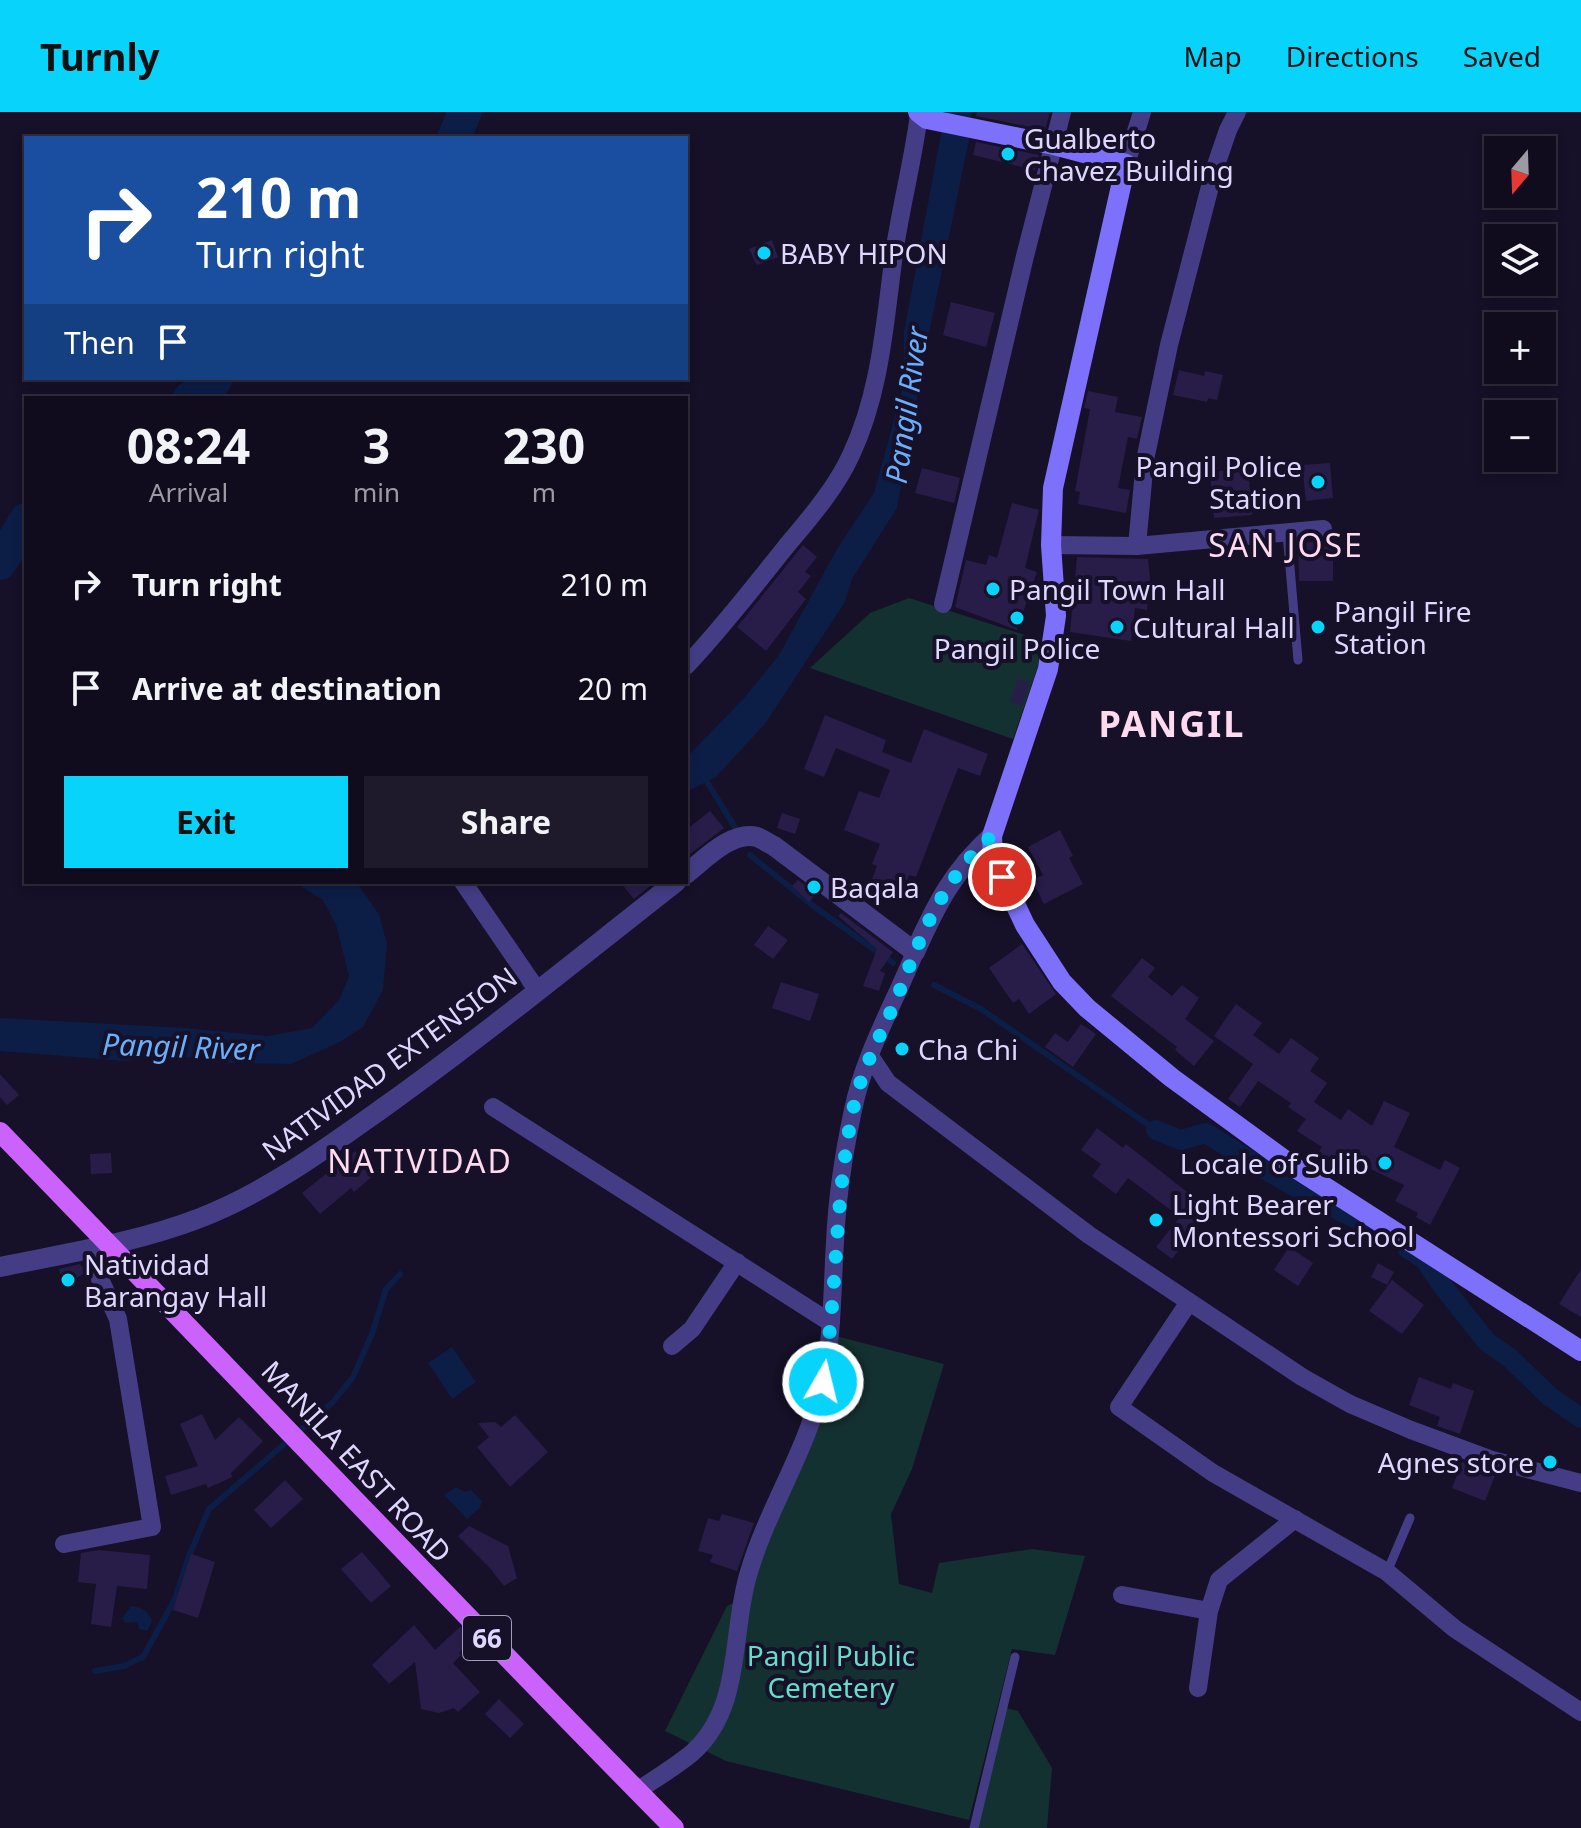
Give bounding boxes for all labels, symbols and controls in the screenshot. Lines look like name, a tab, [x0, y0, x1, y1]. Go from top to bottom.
text: Turnly	[40, 30, 159, 82]
text: Map	[1183, 37, 1242, 75]
text: Directions	[1286, 37, 1419, 75]
text: Saved	[1463, 37, 1541, 75]
place label: Gualberto Chavez Building	[1024, 119, 1234, 189]
north arrow	[1484, 136, 1556, 208]
map controls	[1484, 136, 1556, 472]
marker: Gualberto Chavez Building	[999, 145, 1017, 163]
text: 210 m	[196, 158, 361, 234]
icon: right	[64, 168, 168, 272]
button: layers	[1484, 224, 1556, 296]
text: Turn right	[196, 230, 364, 279]
place label: BABY HIPON	[780, 234, 948, 272]
marker: BABY HIPON	[755, 244, 773, 262]
button: +	[1484, 312, 1556, 384]
icon: arrive	[151, 320, 195, 364]
text: Then	[64, 322, 135, 363]
water label: Pangil River	[875, 323, 937, 486]
button: −	[1484, 400, 1556, 472]
text: 08:24	[127, 413, 250, 478]
text: 3	[363, 413, 390, 478]
text: 230	[503, 413, 585, 478]
place label: Pangil Police Station	[1136, 447, 1302, 517]
marker: Pangil Police Station	[1309, 473, 1327, 491]
text: Arrival	[149, 474, 228, 510]
text: min	[353, 474, 400, 510]
text: m	[532, 474, 556, 510]
district label: SAN JOSE	[1208, 523, 1364, 566]
icon: right	[64, 562, 108, 606]
text: Turn right	[132, 564, 282, 605]
text: 210 m	[561, 564, 648, 605]
place label: Pangil Town Hall	[1009, 570, 1225, 608]
marker: Pangil Town Hall	[984, 580, 1002, 598]
place label: Pangil Fire Station	[1334, 592, 1471, 662]
place label: Cultural Hall	[1133, 608, 1295, 646]
marker: Pangil Police	[1008, 609, 1026, 627]
marker: Cultural Hall	[1108, 618, 1126, 636]
marker: Pangil Fire Station	[1309, 618, 1327, 636]
place label: Pangil Police	[934, 629, 1100, 667]
icon: arrive	[64, 666, 108, 710]
text: Arrive at destination	[132, 668, 442, 709]
text: 20 m	[578, 668, 648, 709]
district label: PANGIL	[1099, 699, 1245, 748]
button: Exit	[64, 776, 348, 868]
button: Share	[364, 776, 648, 868]
pin	[968, 843, 1036, 911]
icon: arrive	[980, 855, 1024, 899]
place label: Baqala	[830, 868, 920, 906]
marker: Baqala	[805, 878, 823, 896]
street label: NATIVIDAD EXTENSION	[255, 959, 523, 1167]
water label: Pangil River	[101, 1023, 262, 1069]
place label: Cha Chi	[918, 1030, 1018, 1068]
marker: Cha Chi	[893, 1040, 911, 1058]
district label: NATIVIDAD	[327, 1141, 513, 1179]
place label: Locale of Sulib	[1180, 1144, 1369, 1182]
marker: Locale of Sulib	[1376, 1154, 1394, 1172]
place label: Light Bearer Montessori School	[1172, 1185, 1415, 1255]
marker: Light Bearer Montessori School	[1147, 1211, 1165, 1229]
place label: Natividad Barangay Hall	[84, 1245, 267, 1315]
marker: Natividad Barangay Hall	[59, 1271, 77, 1289]
position arrow	[781, 1340, 865, 1424]
street label: MANILA EAST ROAD	[254, 1352, 460, 1570]
place label: Agnes store	[1378, 1443, 1534, 1481]
marker: Agnes store	[1541, 1453, 1559, 1471]
road number: 66	[463, 1616, 511, 1660]
park label: Pangil Public Cemetery	[747, 1636, 915, 1706]

